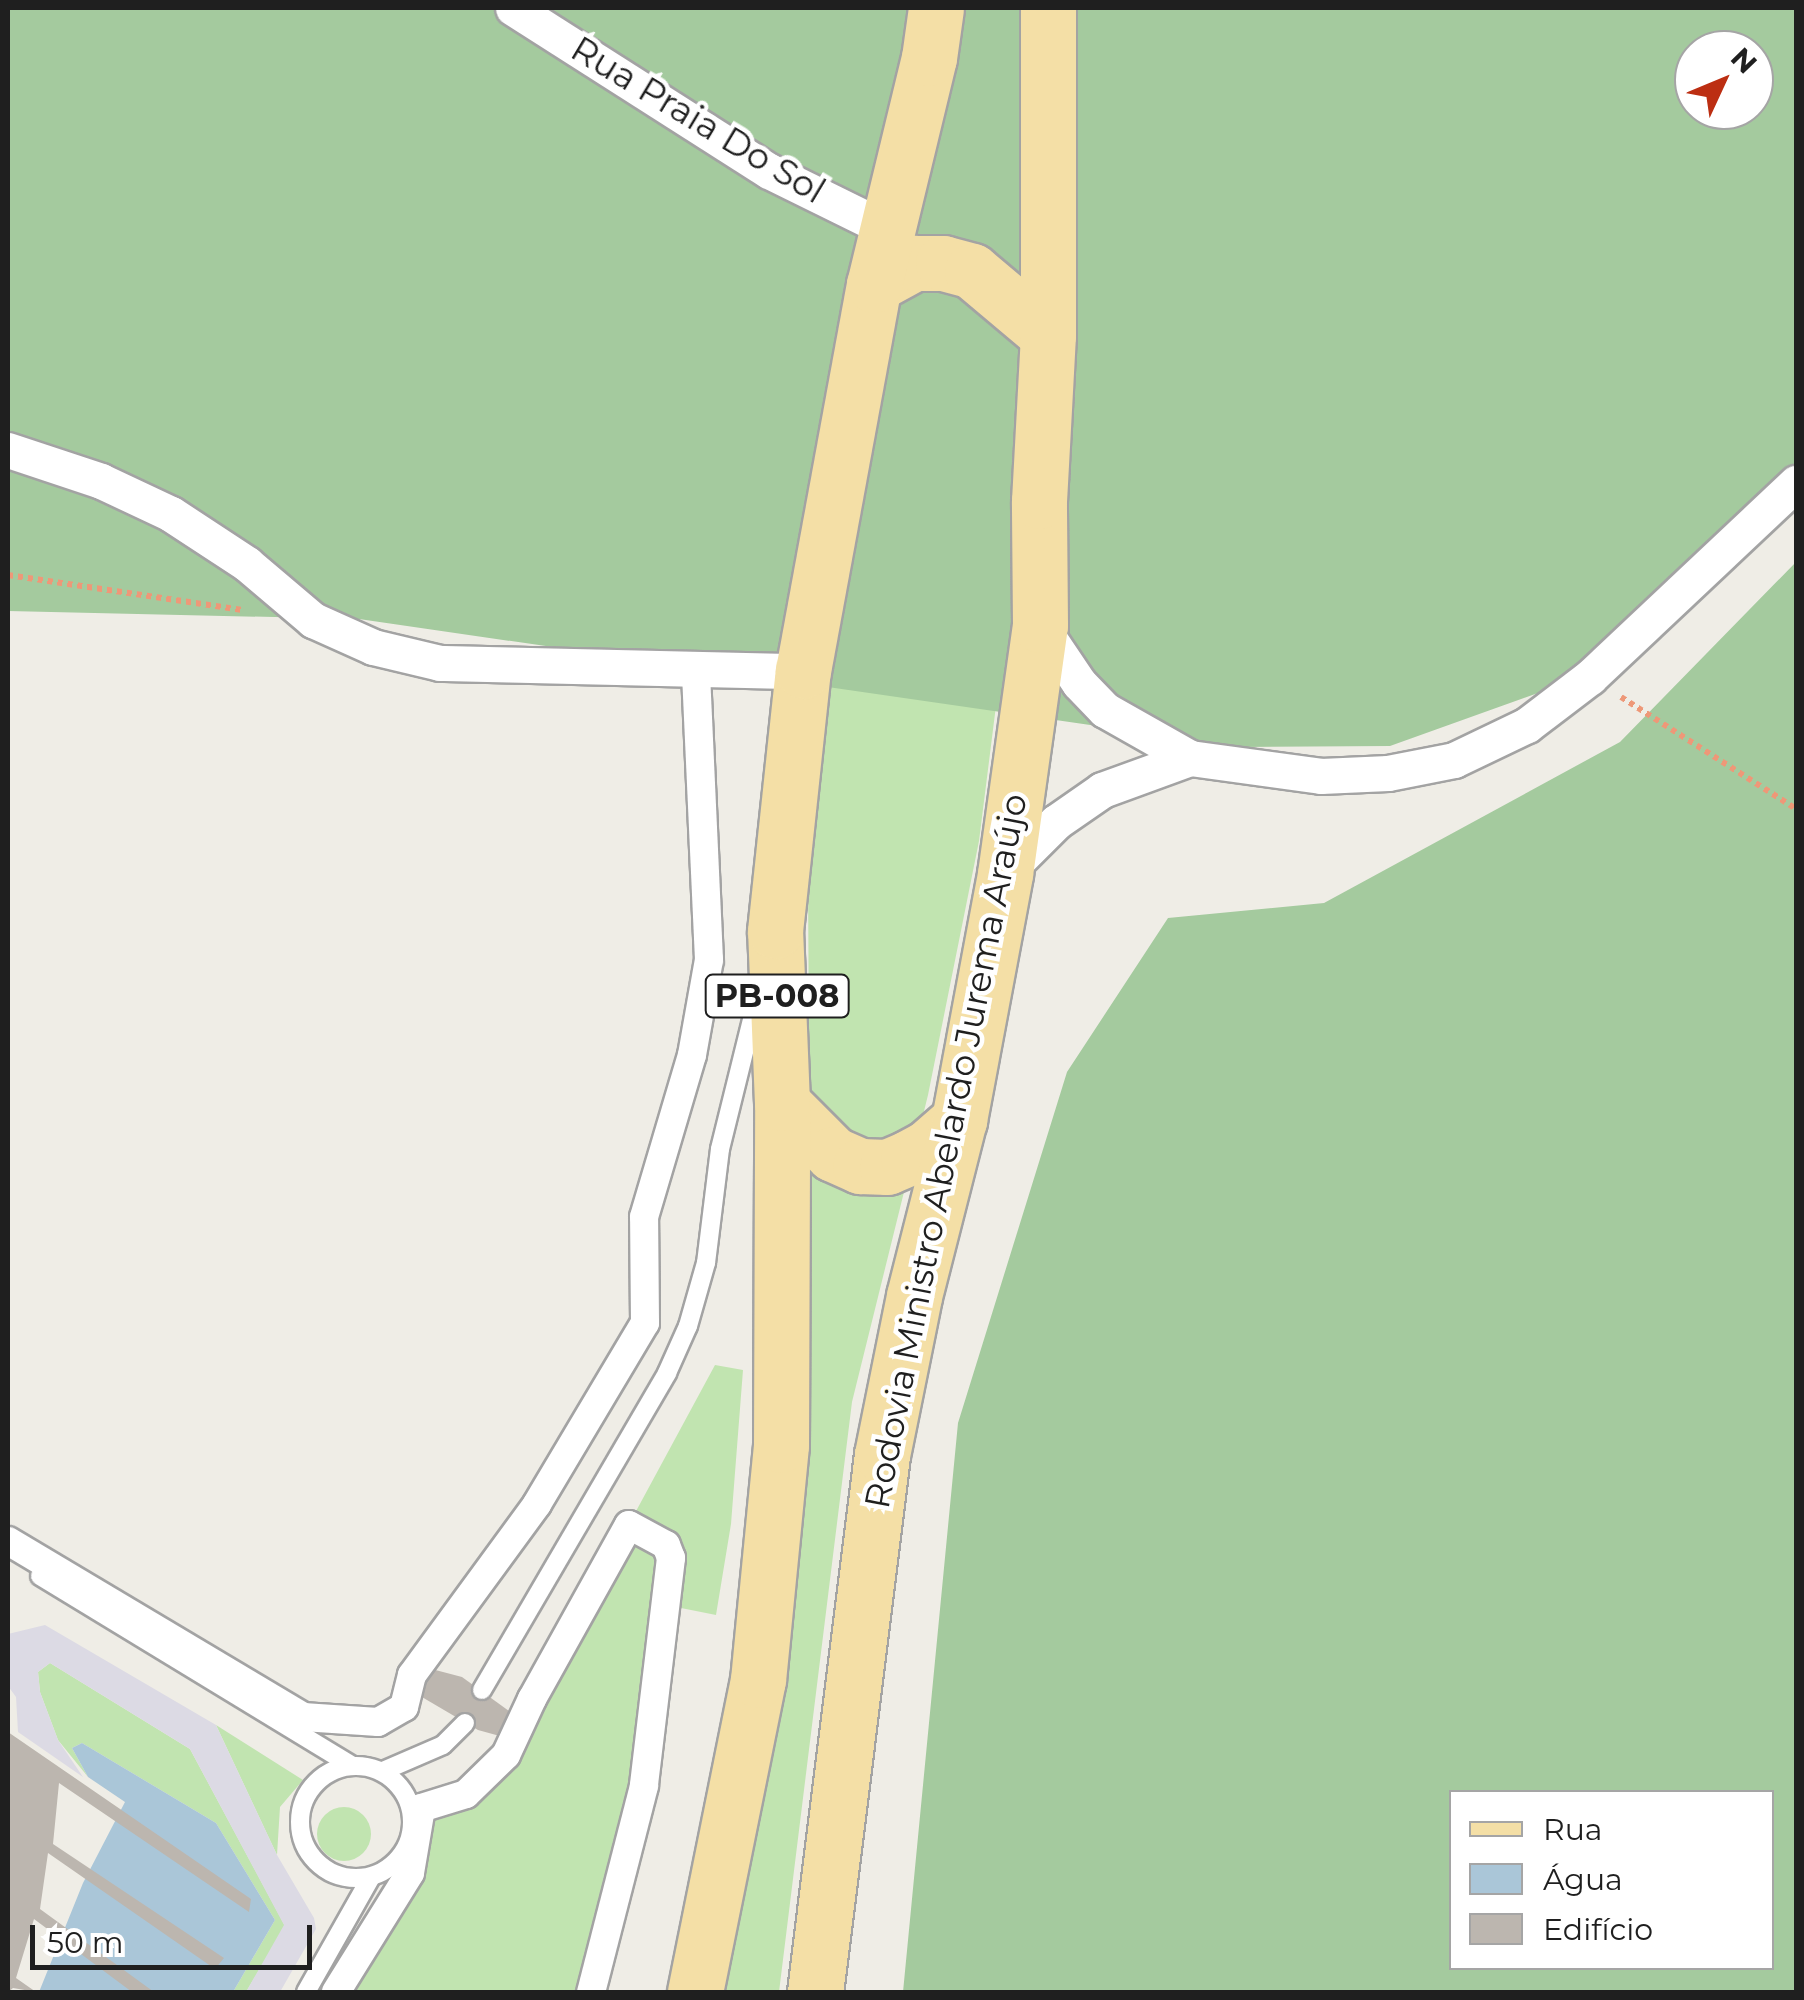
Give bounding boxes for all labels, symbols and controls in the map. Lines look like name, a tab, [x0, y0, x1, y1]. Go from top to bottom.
street label: Rua Praia Do Sol	[564, 28, 832, 212]
north arrow	[1674, 30, 1774, 130]
text: N	[1724, 41, 1764, 80]
street label: Rodovia Ministro Abelardo Jurema Araújo	[856, 790, 1036, 1512]
road number: PB-008	[704, 969, 850, 1023]
legend	[1449, 1790, 1774, 1970]
text: Rua	[1543, 1811, 1603, 1848]
text: Água	[1543, 1861, 1623, 1898]
scale bar	[35, 1905, 318, 1967]
text: Edifício	[1543, 1911, 1653, 1948]
text: 50 m	[47, 1924, 124, 1961]

